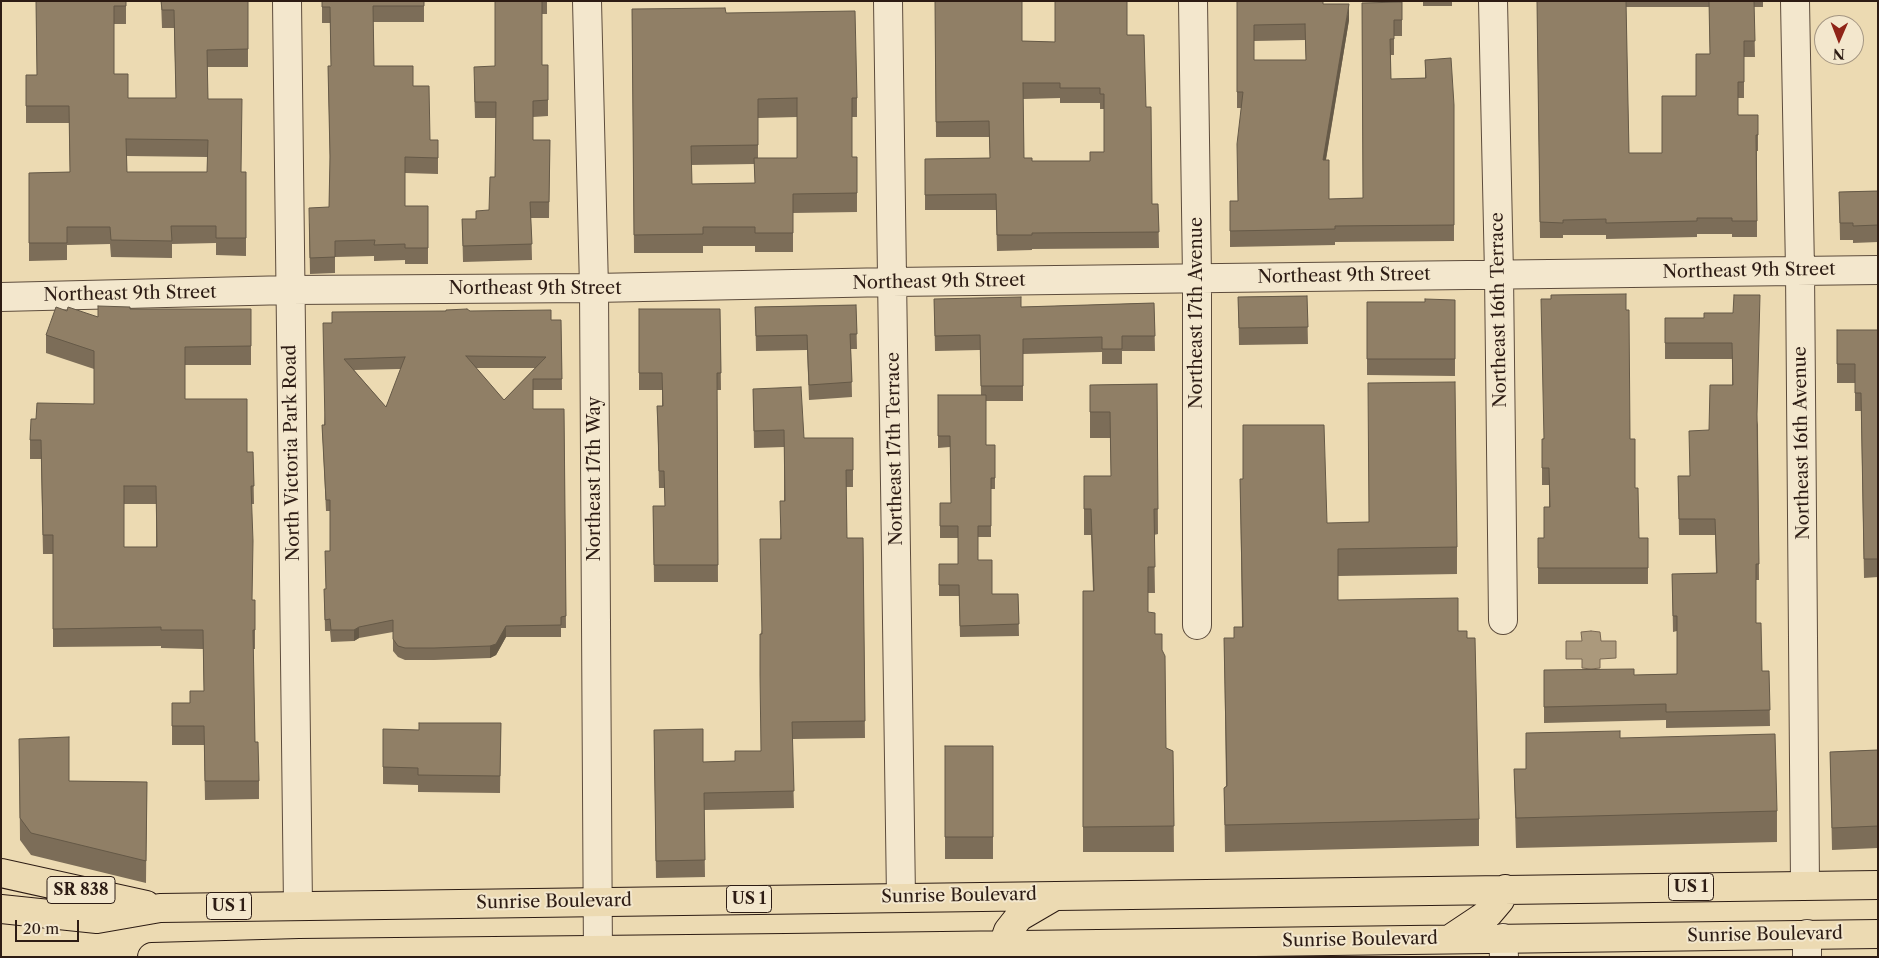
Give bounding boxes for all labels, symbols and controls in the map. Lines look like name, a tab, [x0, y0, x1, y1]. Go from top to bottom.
north arrow	[1814, 15, 1864, 65]
text: N	[1833, 45, 1845, 63]
street label: Northeast 16th Terrace	[1486, 212, 1512, 408]
street label: Northeast 17th Avenue	[1186, 217, 1208, 409]
street label: Northeast 9th Street	[1662, 259, 1836, 283]
street label: Northeast 9th Street	[1257, 264, 1431, 288]
street label: Northeast 9th Street	[852, 270, 1026, 294]
street label: Northeast 9th Street	[448, 278, 622, 300]
street label: Northeast 9th Street	[43, 282, 217, 306]
street label: North Victoria Park Road	[279, 345, 305, 561]
street label: Northeast 16th Avenue	[1790, 346, 1814, 540]
street label: Northeast 17th Terrace	[883, 352, 907, 546]
street label: Northeast 17th Way	[584, 396, 606, 562]
road number: US 1	[1668, 874, 1714, 900]
road number: SR 838	[47, 876, 115, 904]
street label: Sunrise Boulevard	[881, 884, 1037, 908]
road number: US 1	[726, 886, 772, 912]
street label: Sunrise Boulevard	[476, 890, 632, 914]
road number: US 1	[206, 892, 252, 919]
scale bar	[18, 910, 81, 942]
text: 20 m	[23, 919, 59, 938]
street label: Sunrise Boulevard	[1687, 923, 1843, 947]
street label: Sunrise Boulevard	[1282, 928, 1438, 952]

